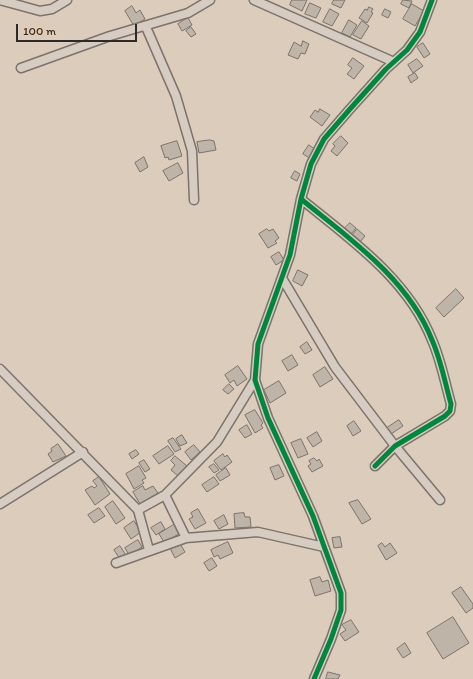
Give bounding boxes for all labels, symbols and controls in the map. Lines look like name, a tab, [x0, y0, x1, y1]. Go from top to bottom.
scale bar	[18, 16, 139, 42]
text: 100 m	[23, 24, 56, 38]

